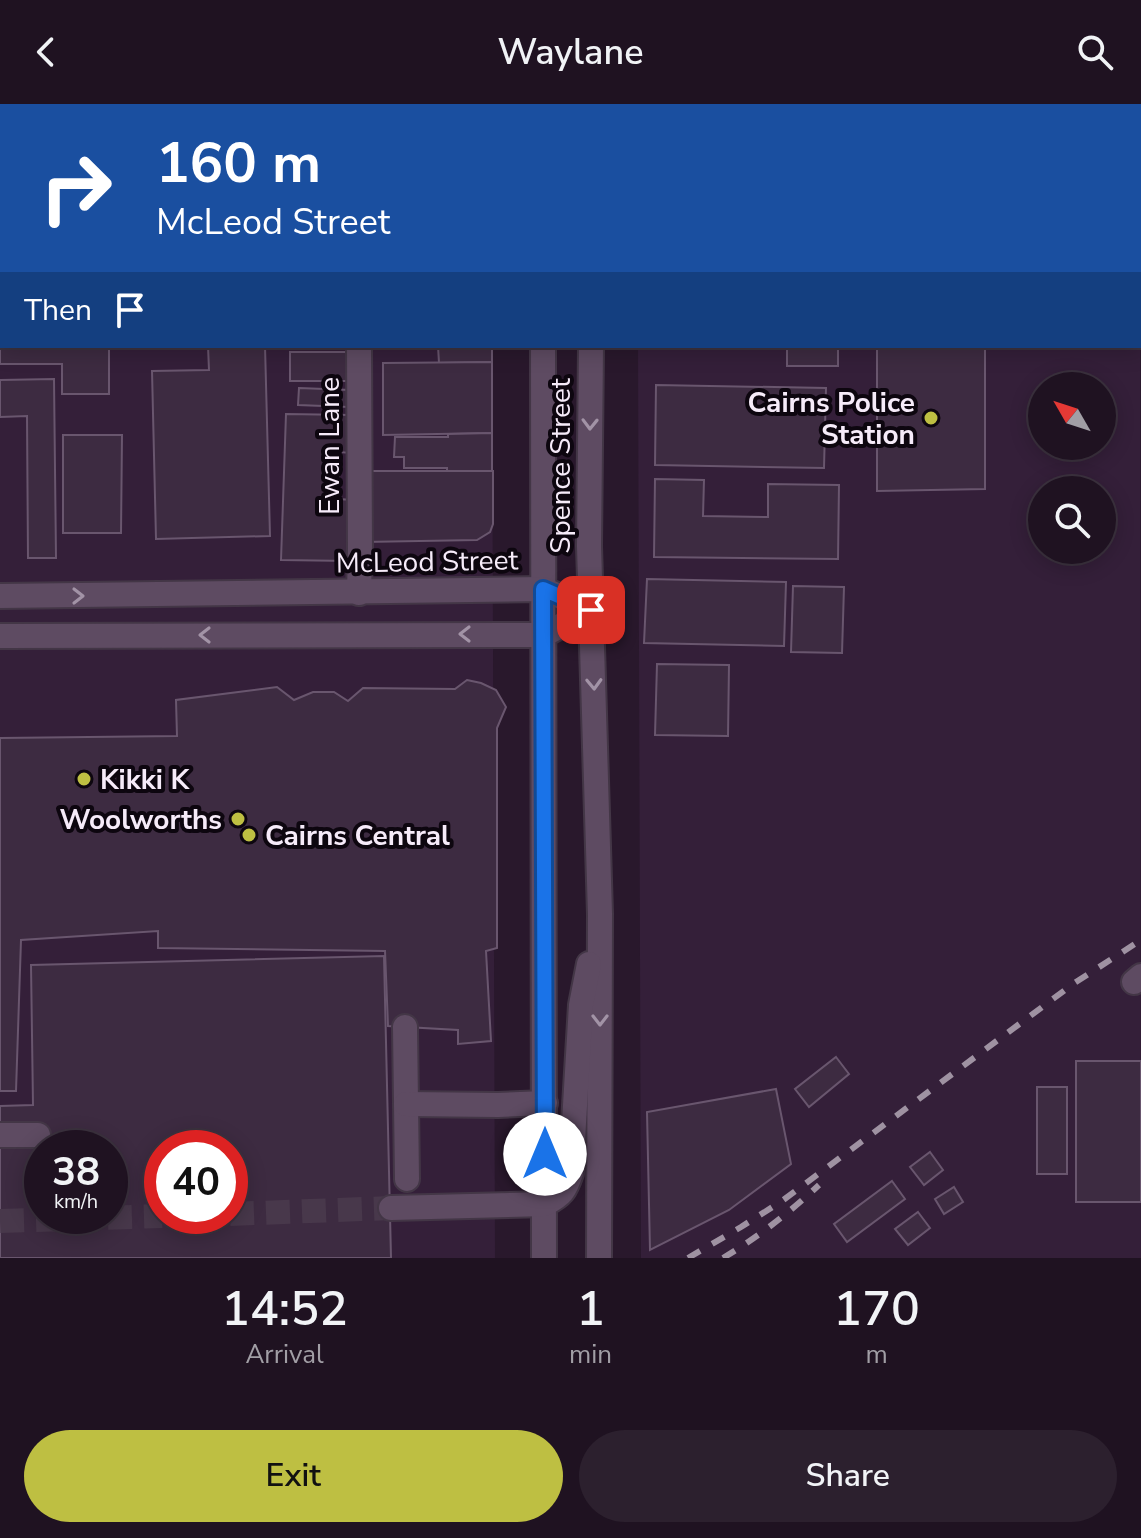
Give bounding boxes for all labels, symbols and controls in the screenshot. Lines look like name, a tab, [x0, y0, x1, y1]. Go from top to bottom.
text: Waylane	[497, 28, 644, 77]
icon: back	[24, 30, 68, 74]
icon: search	[1073, 30, 1117, 74]
text: 160 m	[156, 125, 321, 202]
icon: right	[24, 136, 128, 240]
text: McLeod Street	[156, 198, 390, 247]
icon: arrive	[108, 288, 152, 332]
text: Then	[24, 290, 92, 331]
north arrow	[1028, 372, 1116, 460]
map controls	[1028, 372, 1116, 564]
street label: Ewan Lane	[311, 377, 349, 515]
street label: Spence Street	[542, 378, 580, 554]
place label: Cairns Police Station	[748, 384, 915, 454]
marker: Cairns Police Station	[922, 409, 940, 427]
one-way arrow	[581, 418, 599, 431]
button: search	[1028, 476, 1116, 564]
street label: McLeod Street	[336, 541, 519, 583]
pin	[557, 576, 625, 644]
one-way arrow	[72, 587, 85, 605]
icon: arrive	[569, 588, 613, 632]
one-way arrow	[458, 625, 471, 643]
one-way arrow	[198, 626, 211, 644]
one-way arrow	[585, 678, 602, 691]
place label: Kikki K	[100, 761, 190, 799]
marker: Kikki K	[75, 770, 93, 788]
place label: Woolworths	[59, 801, 222, 839]
marker: Woolworths	[229, 810, 247, 828]
place label: Cairns Central	[265, 817, 450, 855]
marker: Cairns Central	[240, 826, 258, 844]
one-way arrow	[591, 1014, 609, 1027]
position arrow	[503, 1112, 587, 1196]
speed limit sign: 40	[144, 1130, 248, 1234]
text: 38	[52, 1145, 100, 1199]
text: km/h	[54, 1188, 98, 1215]
text: 14:52	[221, 1276, 348, 1342]
text: 1	[576, 1276, 605, 1342]
text: 170	[833, 1276, 920, 1342]
text: Arrival	[245, 1337, 324, 1372]
text: min	[569, 1337, 612, 1372]
text: m	[865, 1337, 888, 1372]
button: Exit	[24, 1430, 563, 1522]
button: Share	[579, 1430, 1117, 1522]

